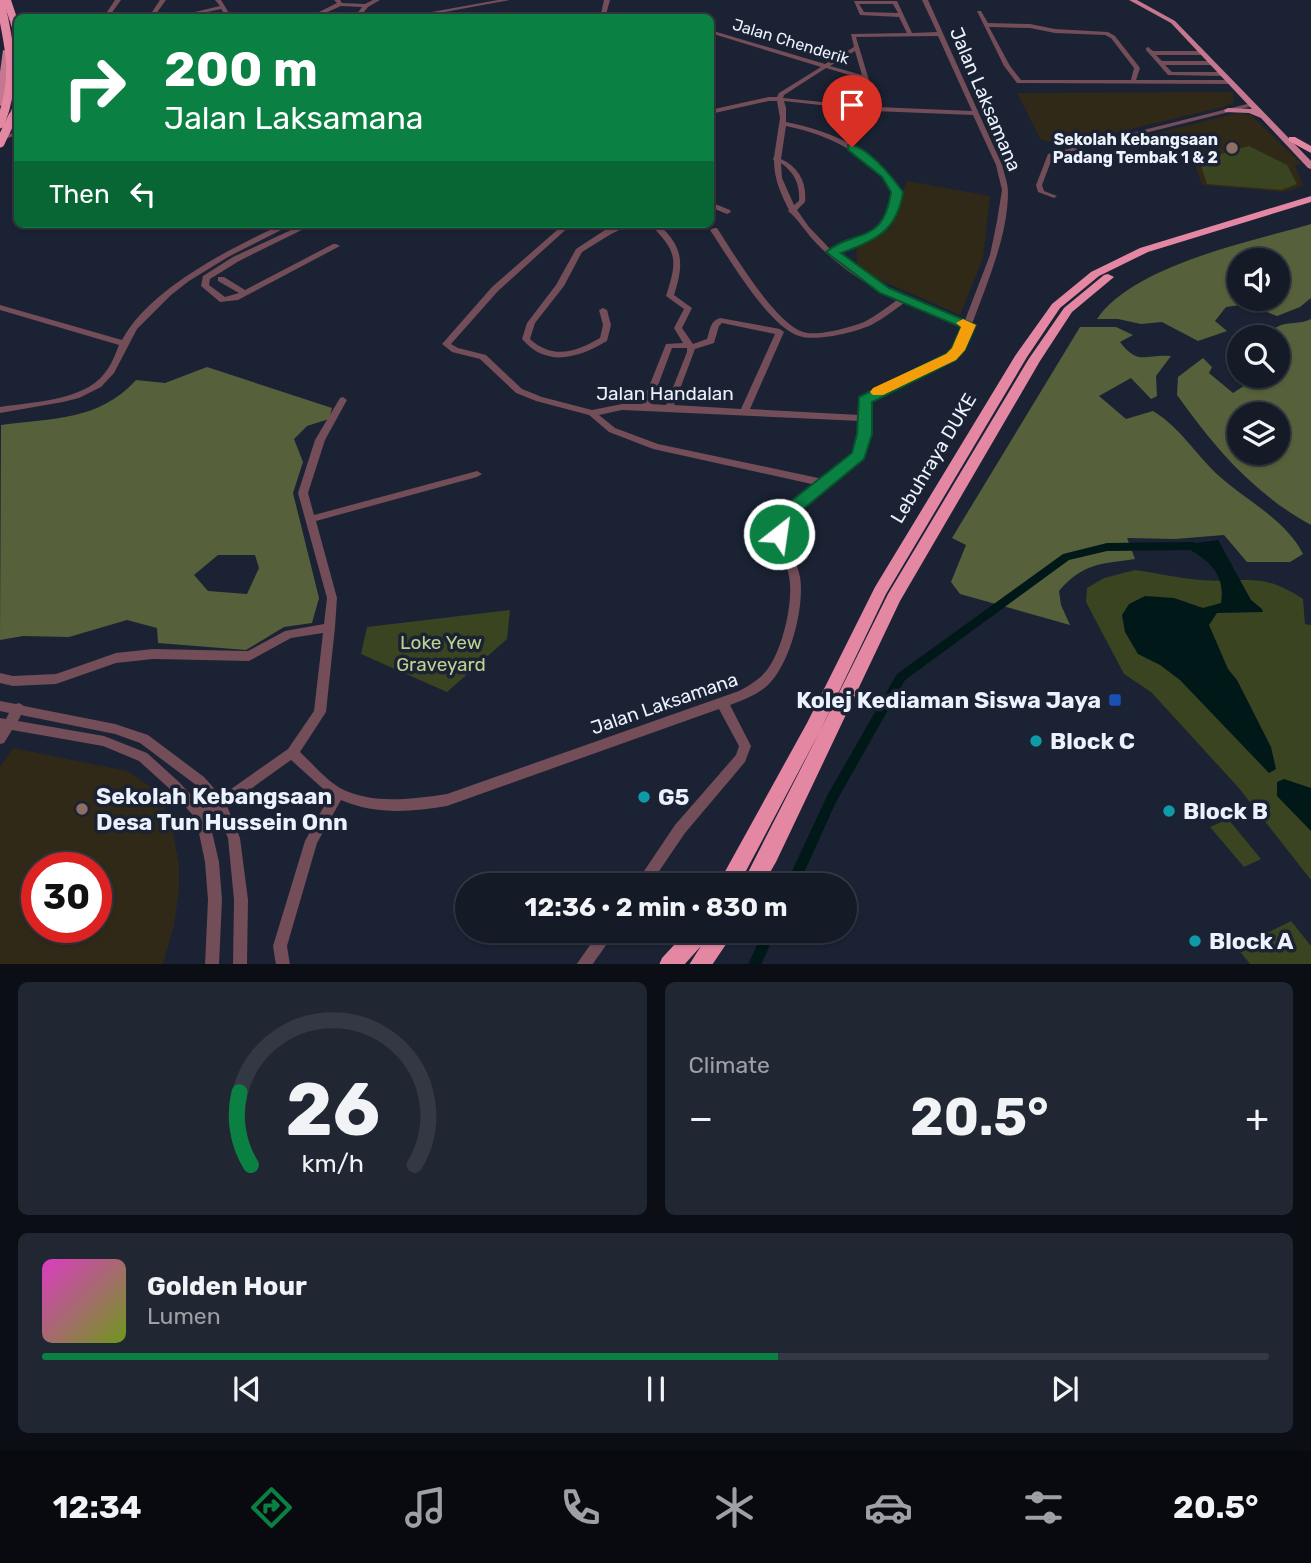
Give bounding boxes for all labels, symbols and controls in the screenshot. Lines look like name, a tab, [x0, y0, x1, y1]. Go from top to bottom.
street label: Jalan Chenderik	[730, 15, 852, 68]
street label: Jalan Laksamana	[945, 24, 1026, 175]
text: 200 m	[164, 40, 318, 98]
icon: right	[49, 42, 140, 133]
pin	[822, 75, 882, 147]
icon: arrive	[833, 86, 871, 124]
text: Jalan Laksamana	[164, 99, 424, 137]
place label: Sekolah Kebangsaan Padang Tembak 1 & 2	[1053, 130, 1218, 167]
marker: Sekolah Kebangsaan Padang Tembak 1 & 2	[1224, 140, 1240, 156]
icon: left	[124, 175, 162, 213]
text: Then	[49, 179, 110, 210]
map controls	[1227, 248, 1290, 465]
button: sound	[1227, 248, 1290, 311]
button: search	[1227, 325, 1290, 388]
street label: Jalan Handalan	[596, 382, 734, 405]
street label: Lebuhraya DUKE	[886, 389, 981, 527]
button: layers	[1227, 402, 1290, 465]
position arrow	[742, 497, 816, 571]
park label: Loke Yew Graveyard	[396, 631, 486, 676]
street label: Jalan Laksamana	[588, 668, 741, 739]
place label: Kolej Kediaman Siswa Jaya	[796, 686, 1101, 714]
marker: Kolej Kediaman Siswa Jaya	[1107, 692, 1123, 708]
place label: Block C	[1050, 727, 1135, 755]
marker: Block C	[1028, 733, 1044, 749]
place label: Sekolah Kebangsaan Desa Tun Hussein Onn	[96, 782, 348, 836]
place label: G5	[658, 783, 690, 811]
marker: G5	[636, 789, 652, 805]
place label: Block B	[1183, 797, 1268, 825]
marker: Sekolah Kebangsaan Desa Tun Hussein Onn	[74, 801, 90, 817]
marker: Block B	[1161, 803, 1177, 819]
speed limit sign: 30	[21, 852, 112, 943]
text: 12:36 · 2 min · 830 m	[525, 892, 787, 923]
place label: Block A	[1209, 927, 1294, 955]
marker: Block A	[1187, 933, 1203, 949]
text: Climate	[689, 1051, 770, 1079]
text: 26	[285, 1067, 380, 1153]
text: 20.5°	[910, 1086, 1049, 1148]
text: −	[689, 1095, 713, 1141]
text: +	[1245, 1095, 1269, 1141]
text: km/h	[301, 1148, 363, 1177]
text: Golden Hour	[147, 1271, 307, 1302]
text: Lumen	[147, 1302, 221, 1330]
icon: previous	[228, 1370, 266, 1408]
icon: pause	[637, 1370, 675, 1408]
icon: next	[1046, 1370, 1084, 1408]
icon: directions	[247, 1483, 296, 1532]
icon: music	[401, 1483, 450, 1532]
icon: phone	[556, 1483, 605, 1532]
icon: climate	[710, 1483, 759, 1532]
icon: car	[864, 1483, 913, 1532]
icon: filters	[1019, 1483, 1068, 1532]
text: 12:34	[53, 1488, 142, 1526]
text: 20.5°	[1173, 1488, 1258, 1526]

